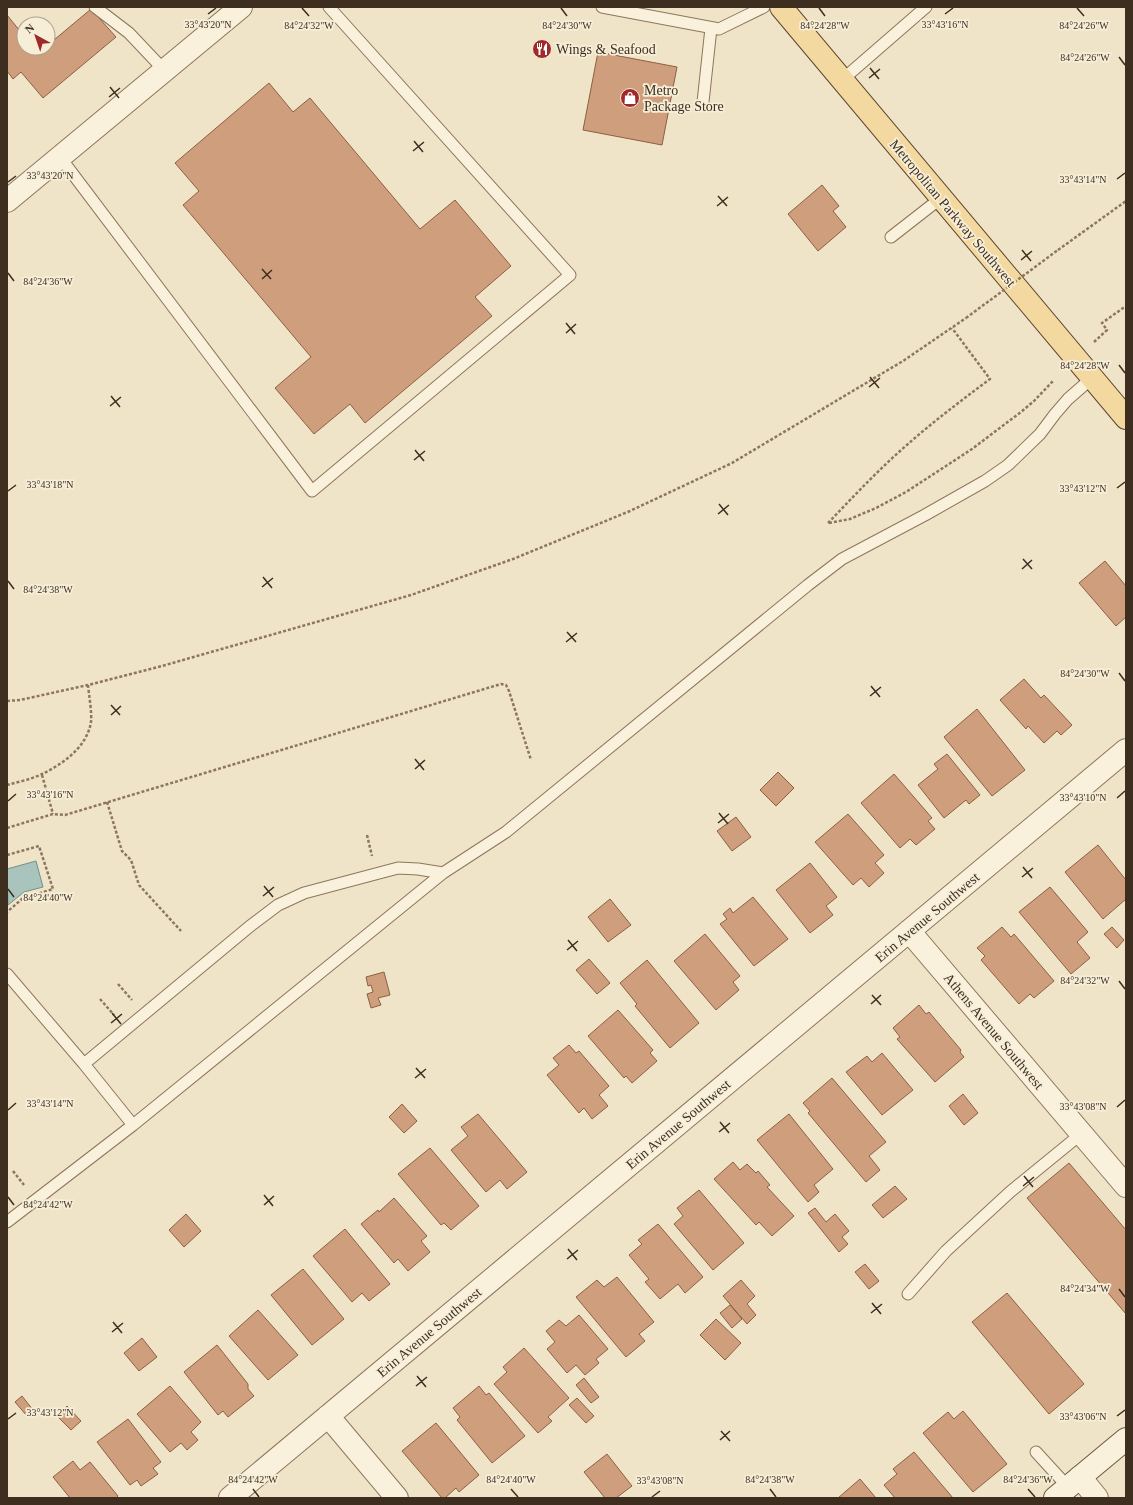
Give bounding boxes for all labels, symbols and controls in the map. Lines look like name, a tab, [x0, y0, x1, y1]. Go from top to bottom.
north arrow	[16, 16, 56, 56]
text: 33°43'20"N	[184, 19, 232, 30]
text: 33°43'16"N	[921, 19, 969, 30]
text: 84°24'32"W	[284, 20, 334, 31]
text: 84°24'30"W	[542, 20, 592, 31]
text: 84°24'28"W	[800, 20, 850, 31]
text: 84°24'26"W	[1059, 20, 1109, 31]
text: N	[23, 21, 37, 35]
restaurant icon: Wings & Seafood	[531, 38, 553, 60]
place label: Wings & Seafood	[556, 42, 656, 57]
text: 84°24'26"W	[1060, 52, 1110, 63]
place label: Metro Package Store	[644, 83, 724, 114]
shop icon: Metro Package Store	[619, 87, 641, 109]
street label: Metropolitan Parkway Southwest	[887, 137, 1019, 290]
text: 33°43'20"N	[26, 170, 74, 181]
text: 33°43'14"N	[1059, 174, 1107, 185]
text: 84°24'36"W	[23, 276, 73, 287]
text: 84°24'28"W	[1060, 360, 1110, 371]
text: 33°43'18"N	[26, 479, 74, 490]
text: 33°43'12"N	[1059, 483, 1107, 494]
text: 84°24'38"W	[23, 584, 73, 595]
text: 84°24'30"W	[1060, 668, 1110, 679]
text: 33°43'16"N	[26, 789, 74, 800]
text: 33°43'10"N	[1059, 792, 1107, 803]
street label: Erin Avenue Southwest	[872, 869, 982, 965]
text: 84°24'40"W	[23, 892, 73, 903]
street label: Athens Avenue Southwest	[941, 970, 1047, 1092]
text: 84°24'32"W	[1060, 975, 1110, 986]
street label: Erin Avenue Southwest	[623, 1076, 733, 1172]
text: 33°43'14"N	[26, 1098, 74, 1109]
text: 33°43'08"N	[1059, 1101, 1107, 1112]
text: 84°24'42"W	[23, 1199, 73, 1210]
text: 84°24'34"W	[1060, 1283, 1110, 1294]
street label: Erin Avenue Southwest	[374, 1284, 484, 1380]
text: 33°43'12"N	[26, 1407, 74, 1418]
text: 33°43'06"N	[1059, 1411, 1107, 1422]
text: 84°24'42"W	[228, 1474, 278, 1485]
text: 84°24'40"W	[486, 1474, 536, 1485]
text: 84°24'38"W	[745, 1474, 795, 1485]
text: 84°24'36"W	[1003, 1474, 1053, 1485]
text: 33°43'08"N	[636, 1475, 684, 1486]

